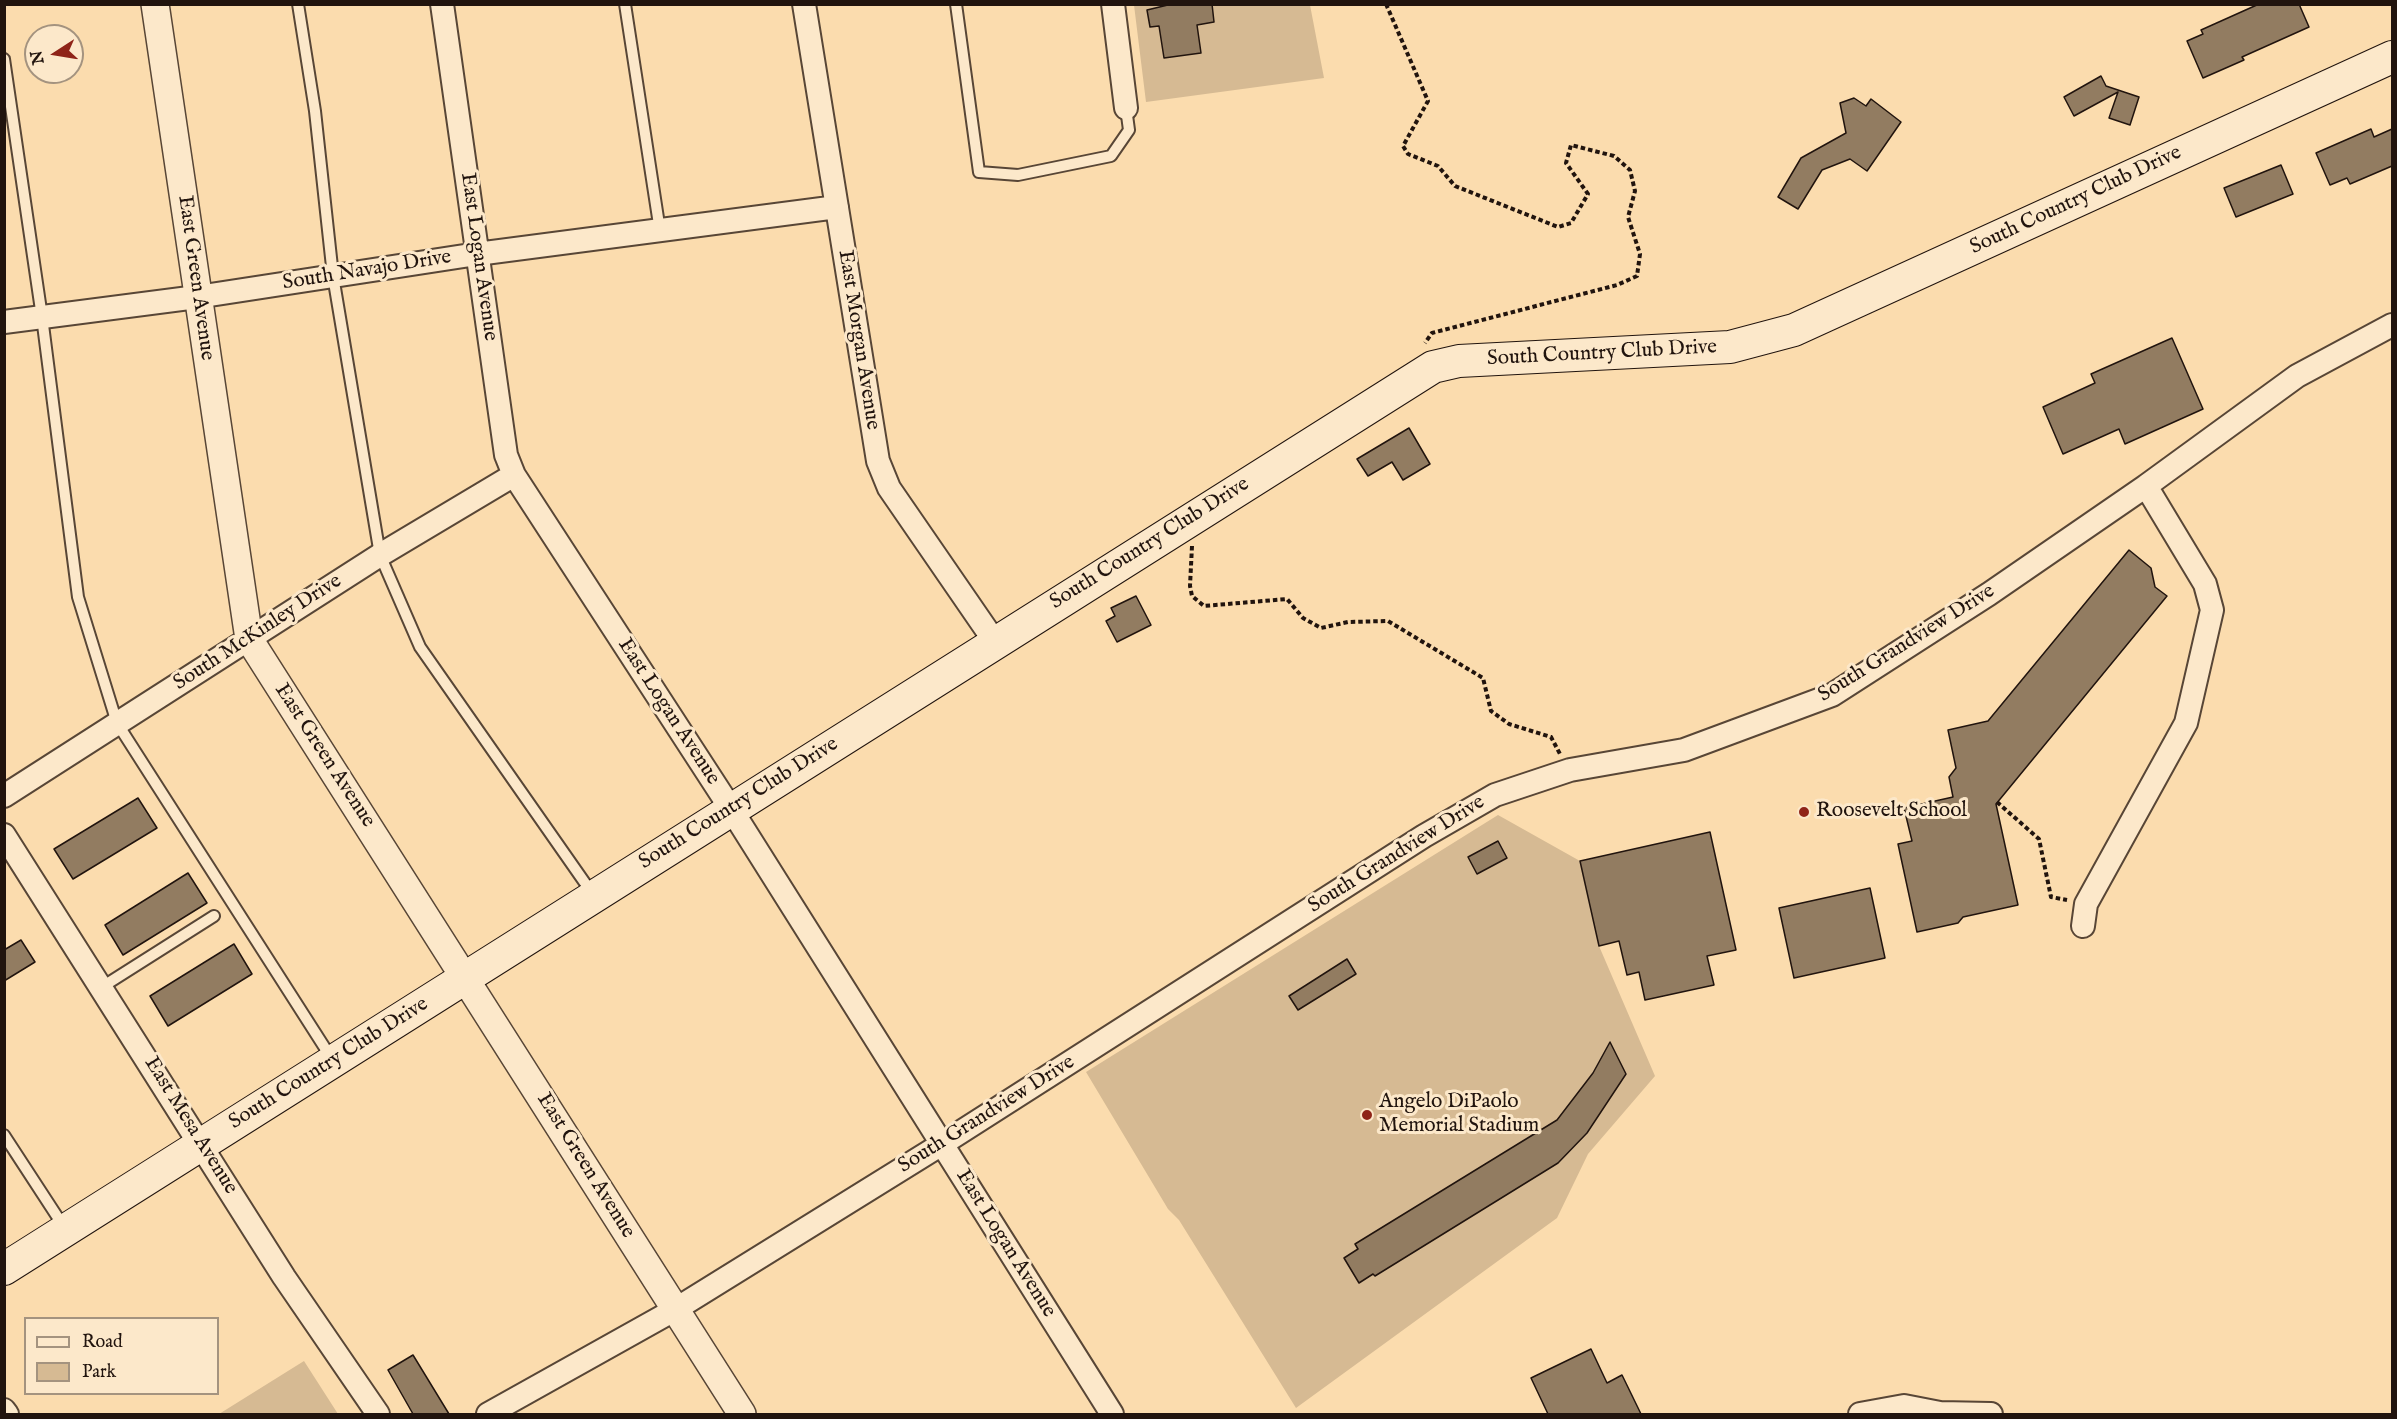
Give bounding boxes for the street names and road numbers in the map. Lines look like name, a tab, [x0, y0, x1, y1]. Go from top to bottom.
street label: South Country Club Drive	[1966, 141, 2186, 261]
street label: East Logan Avenue	[454, 171, 502, 343]
street label: East Green Avenue	[171, 194, 219, 362]
street label: South Navajo Drive	[281, 245, 453, 297]
street label: East Morgan Avenue	[831, 248, 885, 432]
street label: South Country Club Drive	[1486, 335, 1718, 373]
street label: South Country Club Drive	[1046, 472, 1254, 616]
street label: South McKinley Drive	[169, 569, 347, 697]
street label: South Grandview Drive	[1814, 579, 2000, 709]
street label: East Logan Avenue	[611, 634, 725, 790]
street label: East Green Avenue	[268, 679, 380, 833]
street label: South Country Club Drive	[635, 732, 843, 876]
street label: South Grandview Drive	[1304, 790, 1490, 920]
street label: South Country Club Drive	[225, 992, 433, 1136]
street label: South Grandview Drive	[894, 1050, 1080, 1180]
street label: East Mesa Avenue	[138, 1053, 242, 1199]
street label: East Green Avenue	[530, 1089, 640, 1243]
street label: East Logan Avenue	[949, 1165, 1061, 1323]

